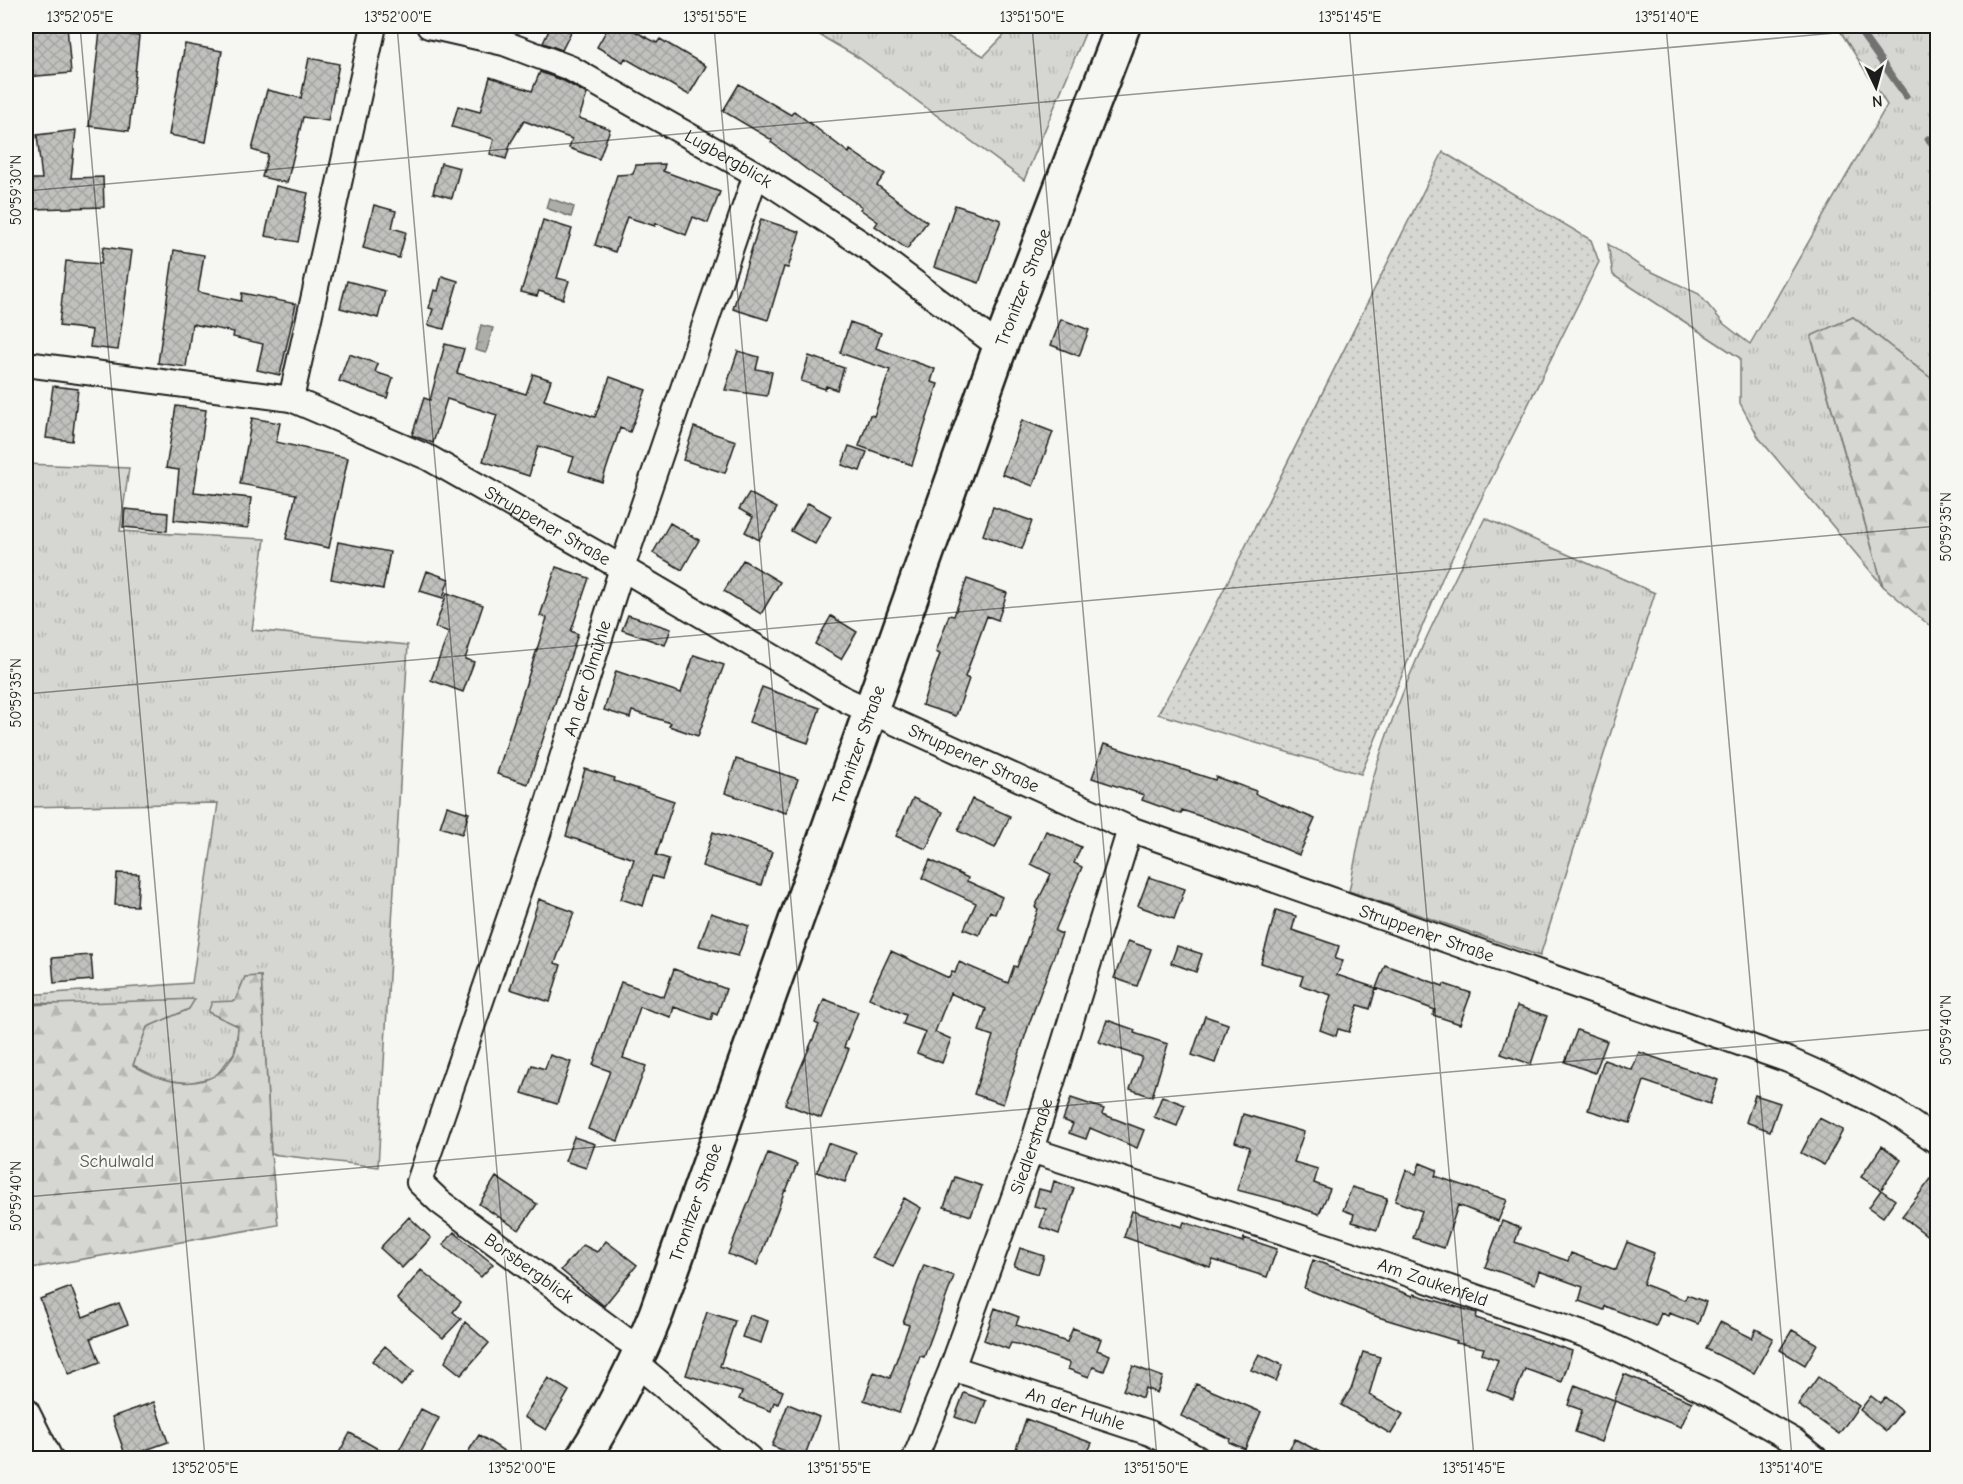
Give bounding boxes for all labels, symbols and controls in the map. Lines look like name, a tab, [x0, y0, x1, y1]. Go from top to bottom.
text: 13°52'05"E	[47, 8, 113, 26]
text: 13°52'00"E	[364, 8, 432, 26]
text: 13°51'55"E	[683, 8, 747, 26]
text: 13°51'50"E	[1000, 8, 1064, 26]
text: 13°51'45"E	[1319, 8, 1381, 26]
text: 13°51'40"E	[1635, 8, 1699, 26]
north arrow	[1846, 57, 1906, 117]
text: N	[1871, 92, 1883, 110]
street label: Lugbergblick	[681, 126, 776, 193]
text: 50°59'30"N	[7, 155, 25, 225]
street label: Tronitzer Straße	[991, 226, 1055, 349]
street label: Struppener Straße	[481, 482, 614, 570]
text: 50°59'35"N	[1937, 492, 1955, 562]
street label: An der Ölmühle	[559, 618, 616, 739]
text: 50°59'35"N	[7, 658, 25, 728]
street label: Tronitzer Straße	[828, 683, 890, 807]
street label: Struppener Straße	[905, 720, 1042, 797]
street label: Struppener Straße	[1356, 900, 1497, 967]
text: 50°59'40"N	[1937, 995, 1955, 1065]
street label: Siedlerstraße	[1006, 1096, 1057, 1197]
street label: Tronitzer Straße	[665, 1141, 727, 1265]
park label: Schulwald	[80, 1151, 154, 1172]
text: 50°59'40"N	[7, 1161, 25, 1231]
street label: Borsbergblick	[480, 1229, 578, 1308]
street label: Am Zaukenfeld	[1375, 1254, 1490, 1311]
street label: An der Huhle	[1023, 1383, 1128, 1435]
text: 13°52'05"E	[172, 1459, 238, 1477]
text: 13°52'00"E	[488, 1459, 556, 1477]
text: 13°51'55"E	[807, 1459, 871, 1477]
text: 13°51'50"E	[1124, 1459, 1188, 1477]
text: 13°51'45"E	[1443, 1459, 1505, 1477]
text: 13°51'40"E	[1759, 1459, 1823, 1477]

